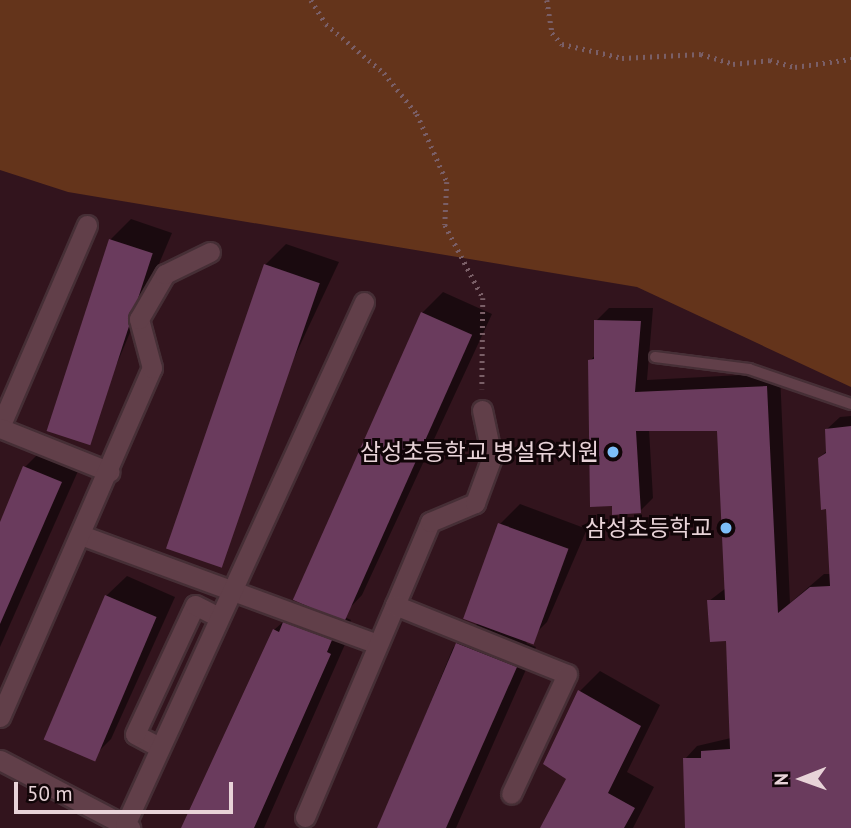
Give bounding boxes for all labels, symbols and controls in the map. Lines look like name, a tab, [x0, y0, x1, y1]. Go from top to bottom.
place label: 삼성초등학교 병설유치원	[360, 438, 599, 466]
marker: 삼성초등학교 병설유치원	[605, 444, 621, 460]
place label: 삼성초등학교	[585, 514, 712, 542]
marker: 삼성초등학교	[718, 520, 734, 536]
north arrow	[767, 744, 837, 814]
scale bar	[18, 768, 236, 812]
text: N	[769, 773, 793, 786]
text: 50 m	[27, 780, 73, 807]

